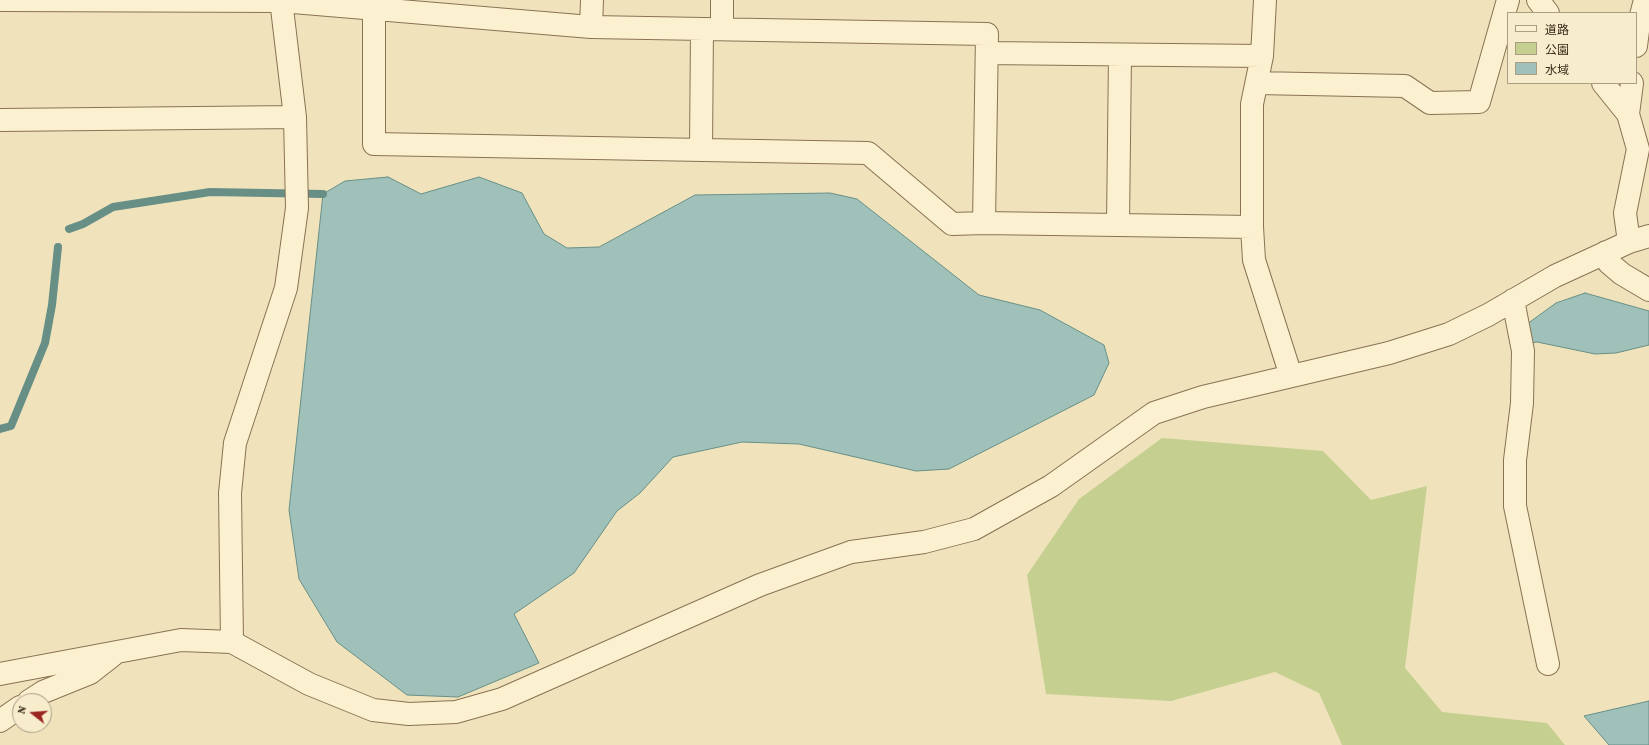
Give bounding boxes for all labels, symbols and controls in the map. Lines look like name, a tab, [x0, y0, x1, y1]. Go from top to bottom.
legend	[1507, 12, 1637, 84]
text: 道路	[1545, 23, 1569, 37]
text: 公園	[1545, 43, 1569, 57]
text: 水域	[1545, 63, 1569, 77]
north arrow	[12, 693, 52, 733]
text: N	[15, 704, 28, 715]

